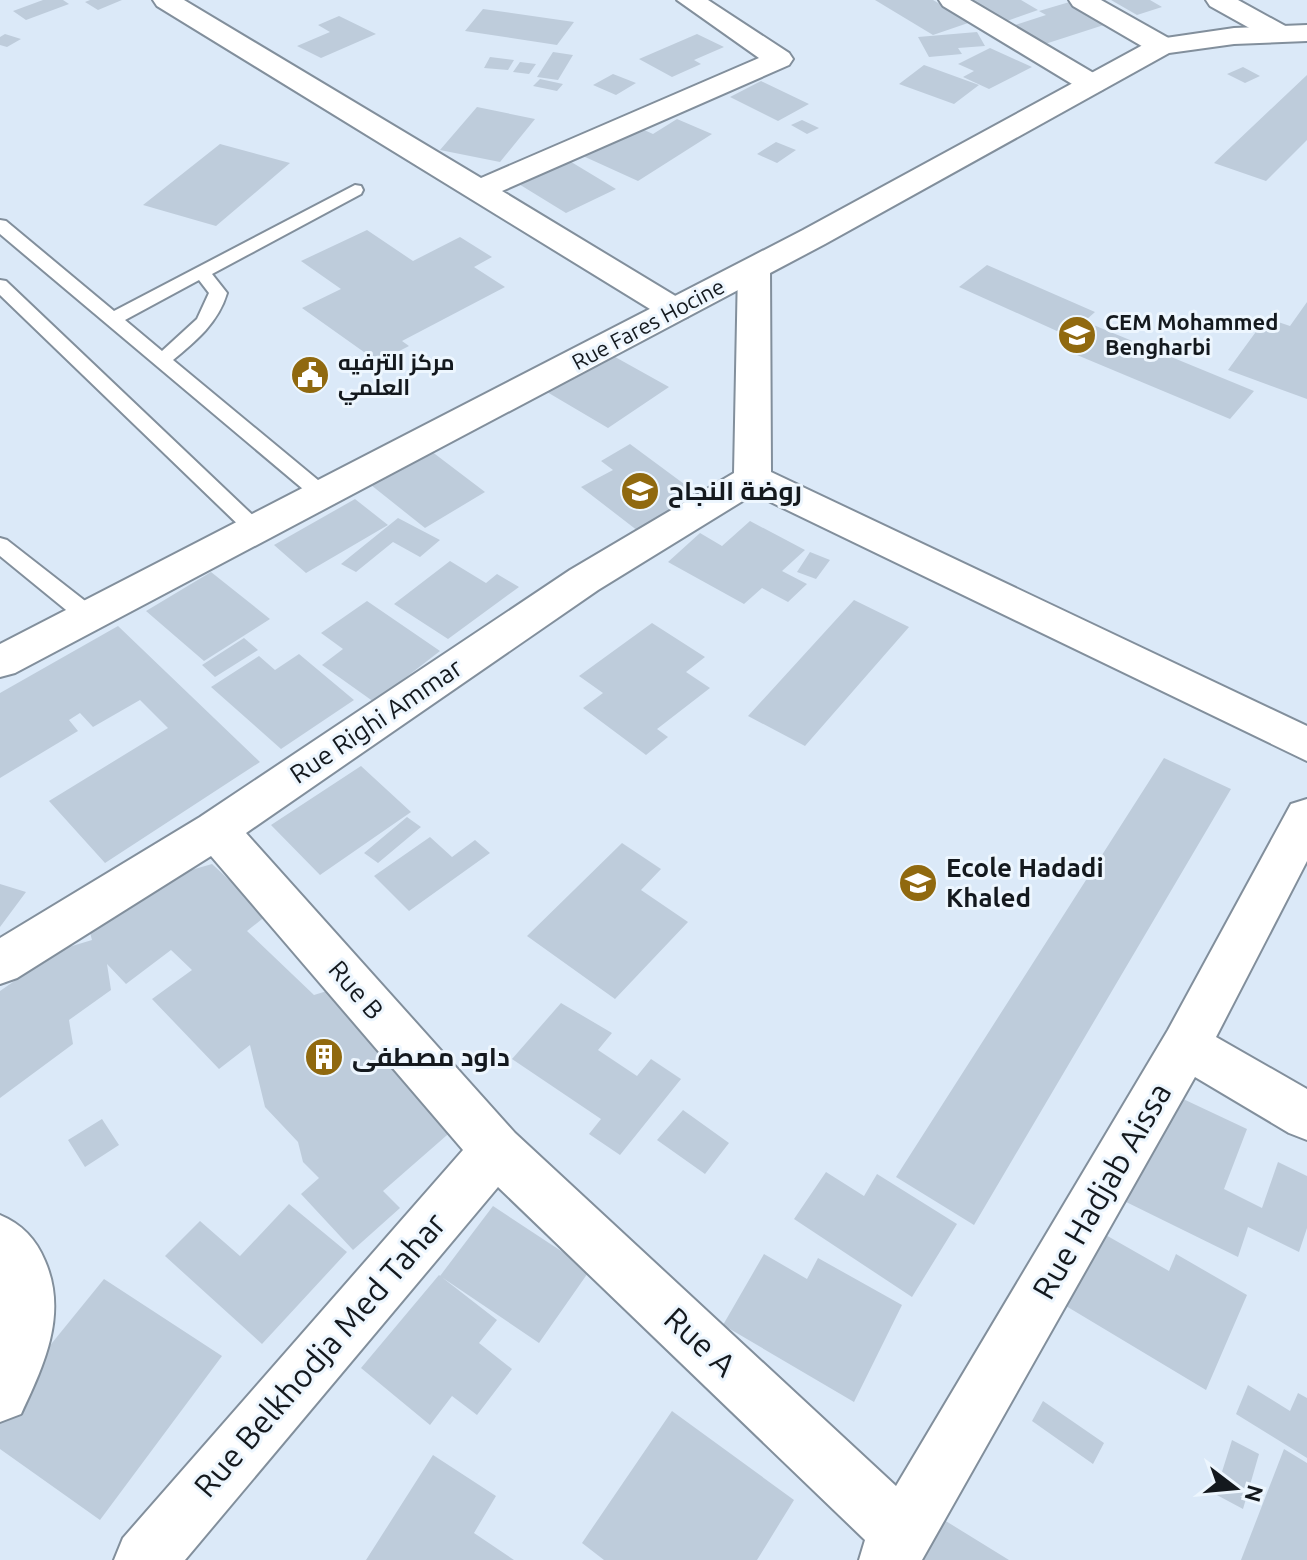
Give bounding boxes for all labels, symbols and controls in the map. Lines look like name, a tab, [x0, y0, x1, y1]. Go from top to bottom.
street label: Rue Fares Hocine	[567, 273, 728, 374]
place label: CEM Mohammed Bengharbi	[1105, 309, 1278, 359]
school or university icon: CEM Mohammed Bengharbi	[1056, 314, 1098, 356]
place label: مركز الترفيه العلمي	[338, 349, 455, 405]
public building icon: مركز الترفيه العلمي	[289, 354, 331, 396]
school or university icon: روضة النجاح	[619, 470, 661, 512]
place label: روضة النجاح	[668, 476, 802, 508]
street label: Rue Righi Ammar	[284, 652, 467, 789]
place label: Ecole Hadadi Khaled	[946, 853, 1104, 912]
school or university icon: Ecole Hadadi Khaled	[897, 862, 939, 904]
street label: Rue B	[323, 955, 390, 1025]
building icon: داود مصطفى	[303, 1036, 345, 1078]
place label: داود مصطفى	[352, 1042, 510, 1073]
street label: Rue Hadjab Aissa	[1025, 1076, 1178, 1305]
street label: Rue Belkhodja Med Tahar	[186, 1205, 452, 1504]
street label: Rue A	[658, 1299, 744, 1383]
north arrow	[1195, 1448, 1275, 1528]
text: N	[1240, 1482, 1269, 1505]

